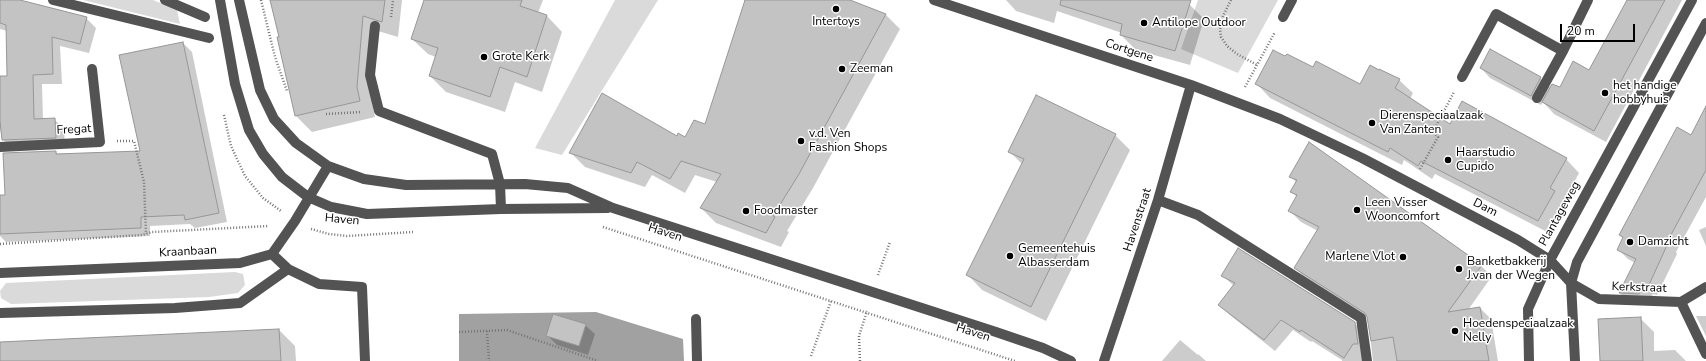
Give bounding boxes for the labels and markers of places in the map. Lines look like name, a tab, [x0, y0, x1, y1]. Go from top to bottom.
marker: Intertoys	[831, 4, 841, 14]
place label: Intertoys	[812, 15, 860, 29]
place label: Antilope Outdoor	[1152, 16, 1246, 30]
marker: Antilope Outdoor	[1139, 18, 1149, 28]
place label: Grote Kerk	[492, 50, 549, 64]
marker: Grote Kerk	[479, 52, 489, 62]
place label: Zeeman	[850, 62, 893, 76]
marker: Zeeman	[837, 64, 847, 74]
place label: het handige hobbyhuis	[1613, 79, 1677, 107]
marker: het handige hobbyhuis	[1600, 88, 1610, 98]
place label: Dierenspeciaalzaak Van Zanten	[1380, 109, 1483, 137]
marker: Dierenspeciaalzaak Van Zanten	[1367, 118, 1377, 128]
place label: v.d. Ven Fashion Shops	[809, 127, 887, 155]
marker: v.d. Ven Fashion Shops	[796, 136, 806, 146]
place label: Haarstudio Cupido	[1456, 146, 1515, 174]
marker: Haarstudio Cupido	[1443, 155, 1453, 165]
place label: Leen Visser Wooncomfort	[1365, 196, 1439, 224]
place label: Foodmaster	[754, 204, 818, 218]
marker: Leen Visser Wooncomfort	[1352, 205, 1362, 215]
marker: Foodmaster	[741, 206, 751, 216]
place label: Damzicht	[1638, 235, 1688, 249]
marker: Damzicht	[1625, 237, 1635, 247]
place label: Gemeentehuis Albasserdam	[1018, 242, 1096, 270]
place label: Marlene Vlot	[1325, 250, 1395, 264]
marker: Gemeentehuis Albasserdam	[1005, 251, 1015, 261]
marker: Marlene Vlot	[1398, 252, 1408, 262]
place label: Banketbakkerij J.van der Wegen	[1467, 255, 1555, 283]
marker: Banketbakkerij J.van der Wegen	[1454, 264, 1464, 274]
place label: Hoedenspeciaalzaak Nelly	[1463, 317, 1573, 345]
marker: Hoedenspeciaalzaak Nelly	[1450, 326, 1460, 336]

